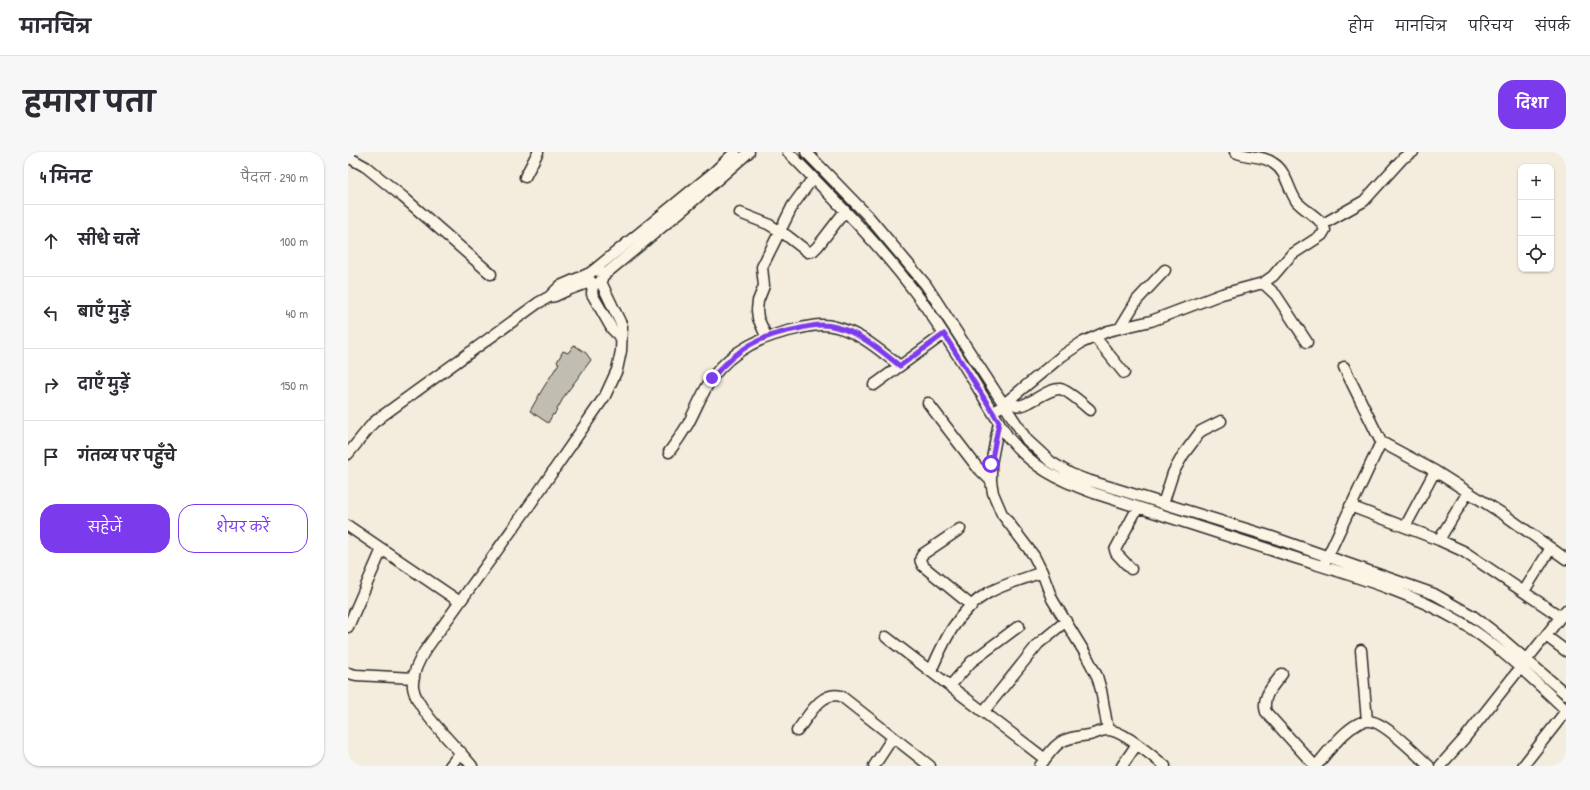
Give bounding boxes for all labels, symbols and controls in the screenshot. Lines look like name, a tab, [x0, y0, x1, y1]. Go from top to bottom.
text: मानचित्र	[20, 13, 91, 39]
text: होम	[1349, 16, 1373, 35]
text: मानचित्र	[1395, 16, 1447, 35]
text: परिचय	[1469, 16, 1513, 35]
text: संपर्क	[1535, 16, 1570, 35]
button: दिशा	[1498, 80, 1566, 129]
text: हमारा पता	[24, 83, 155, 121]
map controls	[1518, 164, 1554, 272]
button: +	[1518, 164, 1554, 200]
text: 4 मिनट	[40, 165, 92, 188]
text: पैदल · 290 m	[241, 168, 308, 186]
button: −	[1518, 200, 1554, 236]
text: सीधे चलें	[78, 229, 139, 250]
icon: ahead	[40, 230, 62, 252]
text: 100 m	[280, 232, 308, 250]
button: locate	[1518, 236, 1554, 272]
text: बाएँ मुड़ें	[78, 301, 130, 322]
icon: left	[40, 302, 62, 324]
text: 40 m	[285, 304, 308, 322]
route end	[703, 369, 721, 387]
text: दाएँ मुड़ें	[78, 373, 130, 394]
icon: right	[40, 374, 62, 396]
text: 150 m	[280, 376, 308, 394]
text: गंतव्य पर पहुँचे	[78, 445, 176, 466]
icon: arrive	[40, 446, 62, 468]
route start	[982, 455, 1000, 473]
button: सहेजें	[40, 504, 170, 553]
button: शेयर करें	[178, 504, 308, 553]

